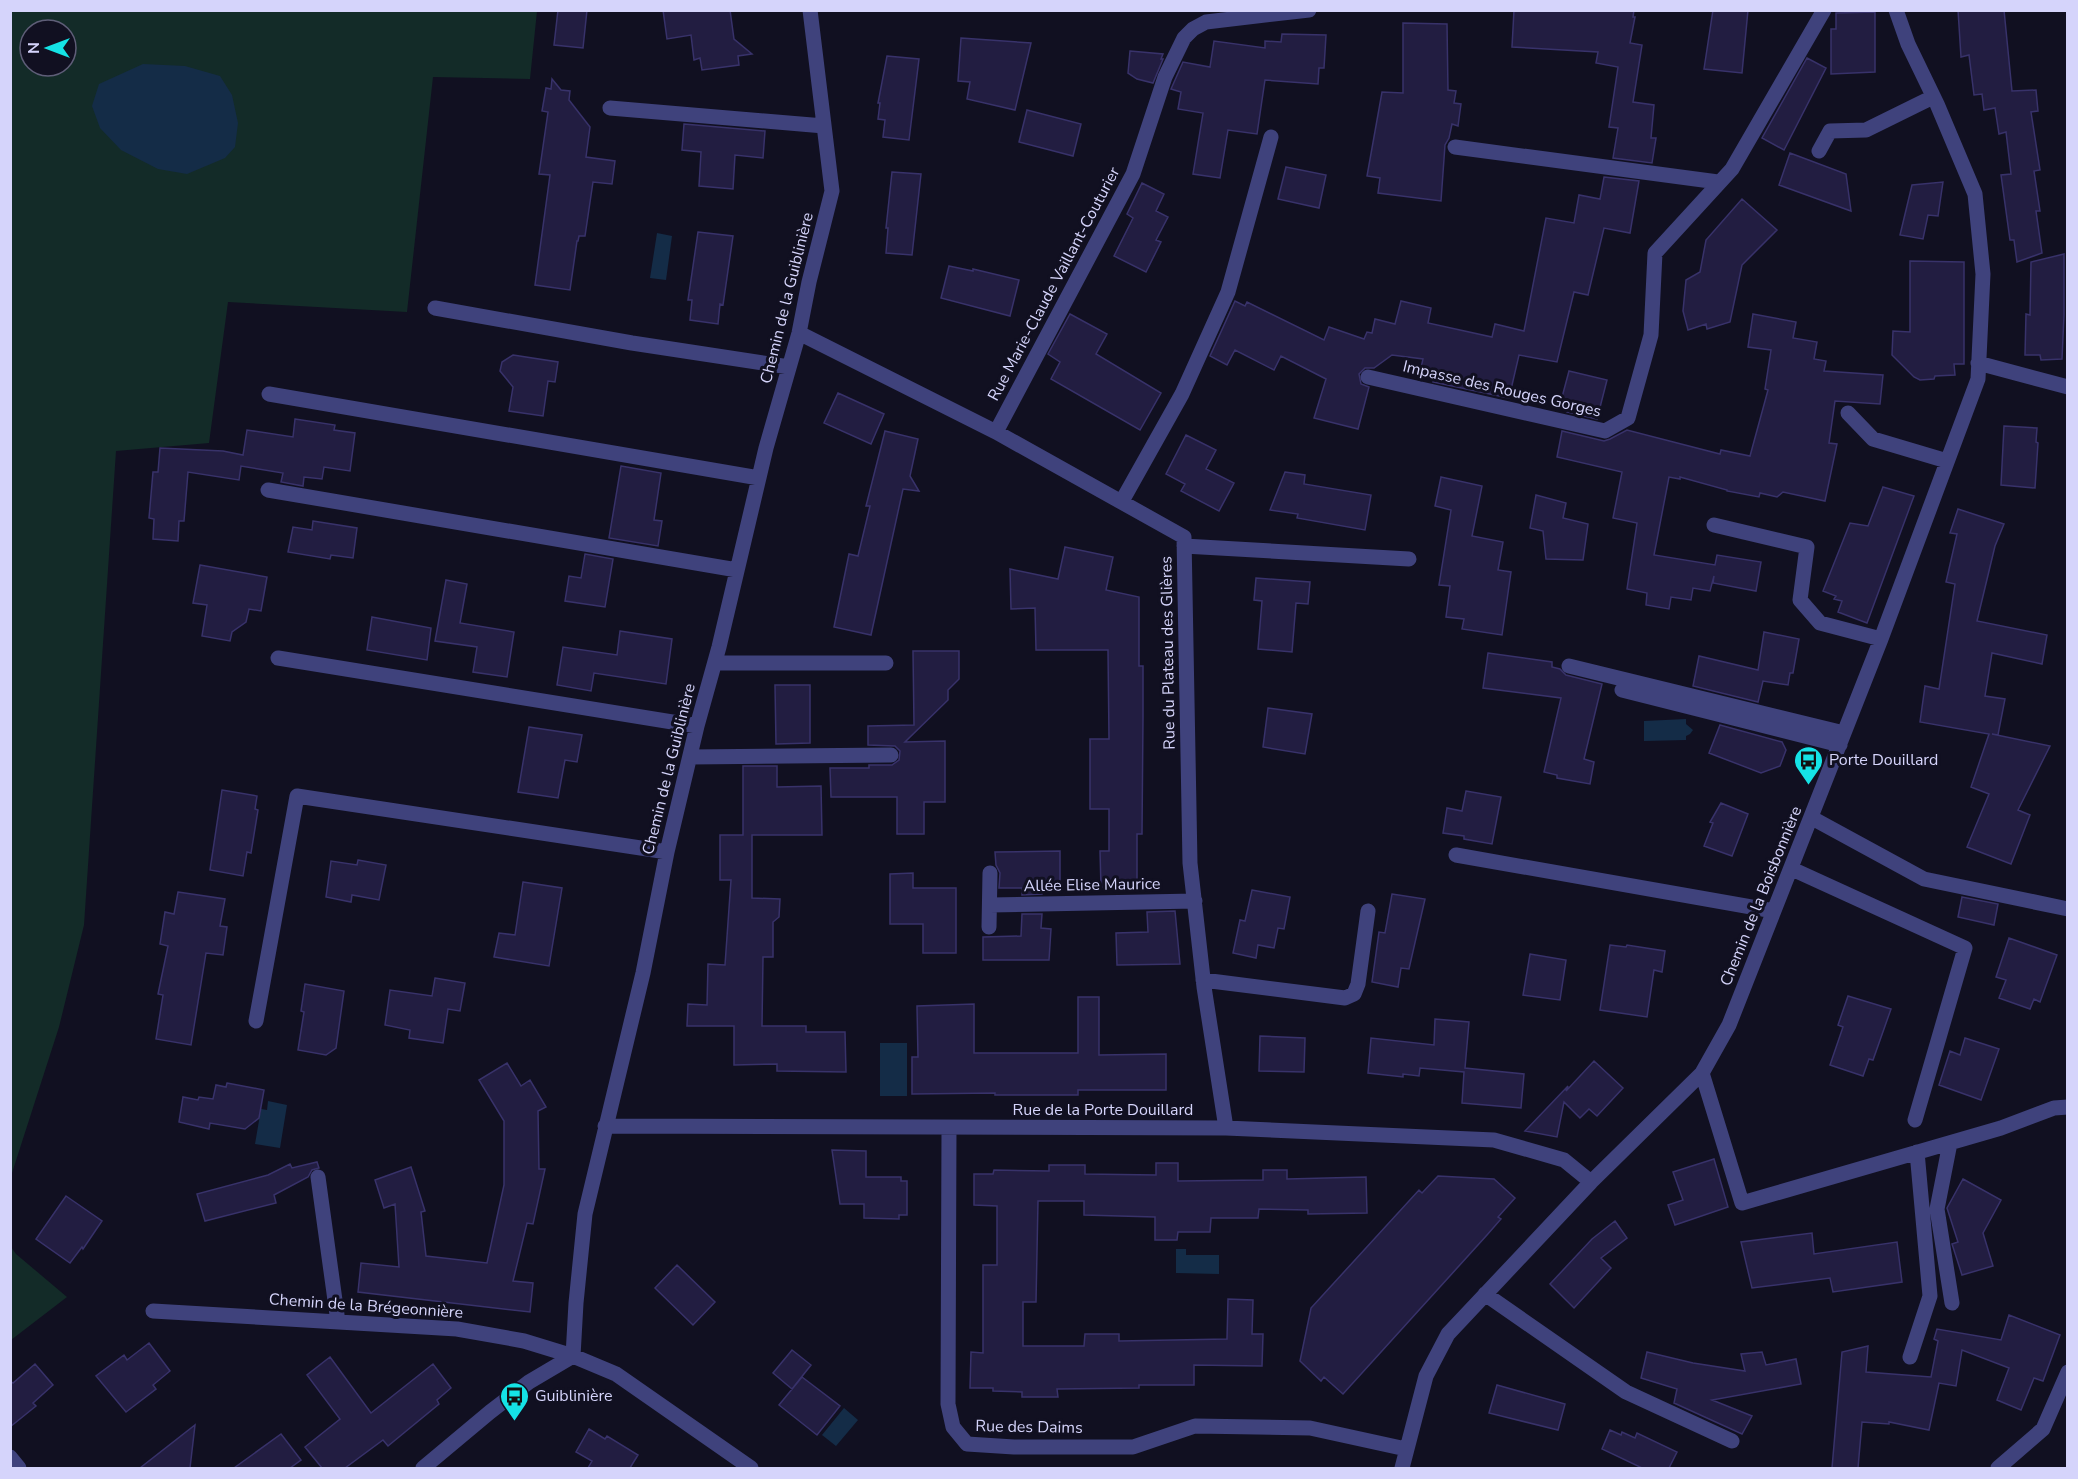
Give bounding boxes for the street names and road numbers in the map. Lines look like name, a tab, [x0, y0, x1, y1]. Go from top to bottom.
street label: Rue Marie-Claude Vaillant-Couturier	[983, 163, 1125, 405]
street label: Chemin de la Guiblinière	[755, 210, 819, 386]
street label: Impasse des Rouges Gorges	[1401, 355, 1603, 423]
street label: Rue du Plateau des Glières	[1155, 556, 1181, 750]
street label: Chemin de la Guiblinière	[637, 681, 701, 857]
street label: Chemin de la Boisbonnière	[1715, 803, 1807, 989]
street label: Allée Elise Maurice	[1024, 873, 1160, 897]
street label: Rue de la Porte Douillard	[1013, 1099, 1193, 1121]
street label: Chemin de la Brégeonnière	[268, 1288, 464, 1324]
street label: Rue des Daims	[975, 1415, 1083, 1439]

